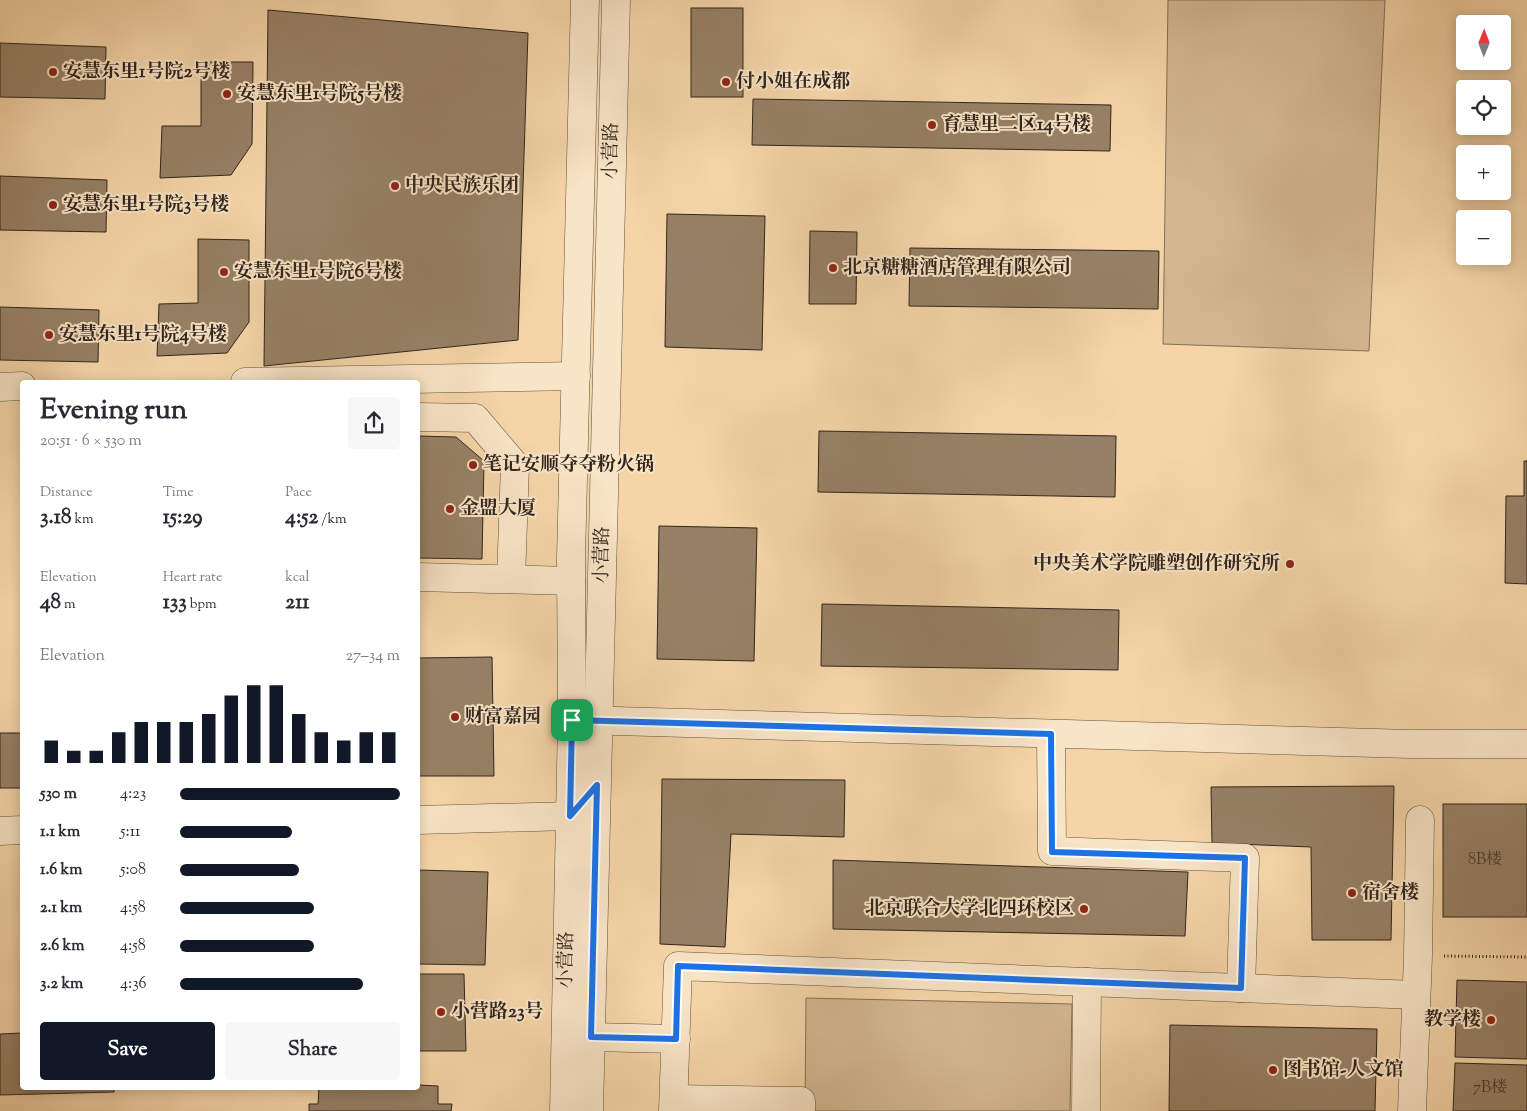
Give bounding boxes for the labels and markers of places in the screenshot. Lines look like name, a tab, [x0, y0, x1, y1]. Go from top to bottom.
place label: 安慧东里1号院2号楼	[63, 59, 230, 86]
marker: 安慧东里1号院2号楼	[47, 66, 59, 78]
place label: 付小姐在成都	[736, 69, 850, 96]
marker: 付小姐在成都	[720, 76, 732, 88]
place label: 安慧东里1号院5号楼	[237, 81, 402, 108]
marker: 安慧东里1号院5号楼	[221, 88, 233, 100]
place label: 育慧里二区14号楼	[942, 112, 1091, 139]
marker: 育慧里二区14号楼	[926, 119, 938, 131]
place label: 中央民族乐团	[405, 173, 519, 200]
marker: 中央民族乐团	[389, 180, 401, 192]
place label: 安慧东里1号院3号楼	[63, 192, 229, 219]
marker: 安慧东里1号院3号楼	[47, 199, 59, 211]
place label: 北京糖糖酒店管理有限公司	[843, 255, 1071, 282]
place label: 安慧东里1号院6号楼	[234, 259, 402, 286]
marker: 北京糖糖酒店管理有限公司	[827, 262, 839, 274]
marker: 安慧东里1号院6号楼	[218, 266, 230, 278]
place label: 安慧东里1号院4号楼	[59, 322, 227, 349]
marker: 安慧东里1号院4号楼	[43, 329, 55, 341]
place label: 笔记安顺夺夺粉火锅	[483, 452, 654, 479]
marker: 笔记安顺夺夺粉火锅	[467, 459, 479, 471]
place label: 金盟大厦	[460, 496, 536, 523]
marker: 金盟大厦	[444, 503, 456, 515]
place label: 中央美术学院雕塑创作研究所	[1033, 551, 1280, 578]
marker: 中央美术学院雕塑创作研究所	[1284, 558, 1296, 570]
pin	[551, 699, 593, 741]
place label: 财富嘉园	[465, 704, 541, 731]
marker: 财富嘉园	[449, 711, 461, 723]
place label: 宿舍楼	[1362, 880, 1419, 907]
marker: 宿舍楼	[1346, 887, 1358, 899]
place label: 北京联合大学北四环校区	[865, 896, 1074, 923]
marker: 北京联合大学北四环校区	[1078, 903, 1090, 915]
place label: 小营路23号	[451, 999, 544, 1026]
marker: 小营路23号	[435, 1006, 447, 1018]
place label: 教学楼	[1424, 1007, 1481, 1034]
marker: 教学楼	[1485, 1014, 1497, 1026]
place label: 图书馆-人文馆	[1283, 1057, 1403, 1084]
marker: 图书馆-人文馆	[1267, 1064, 1279, 1076]

